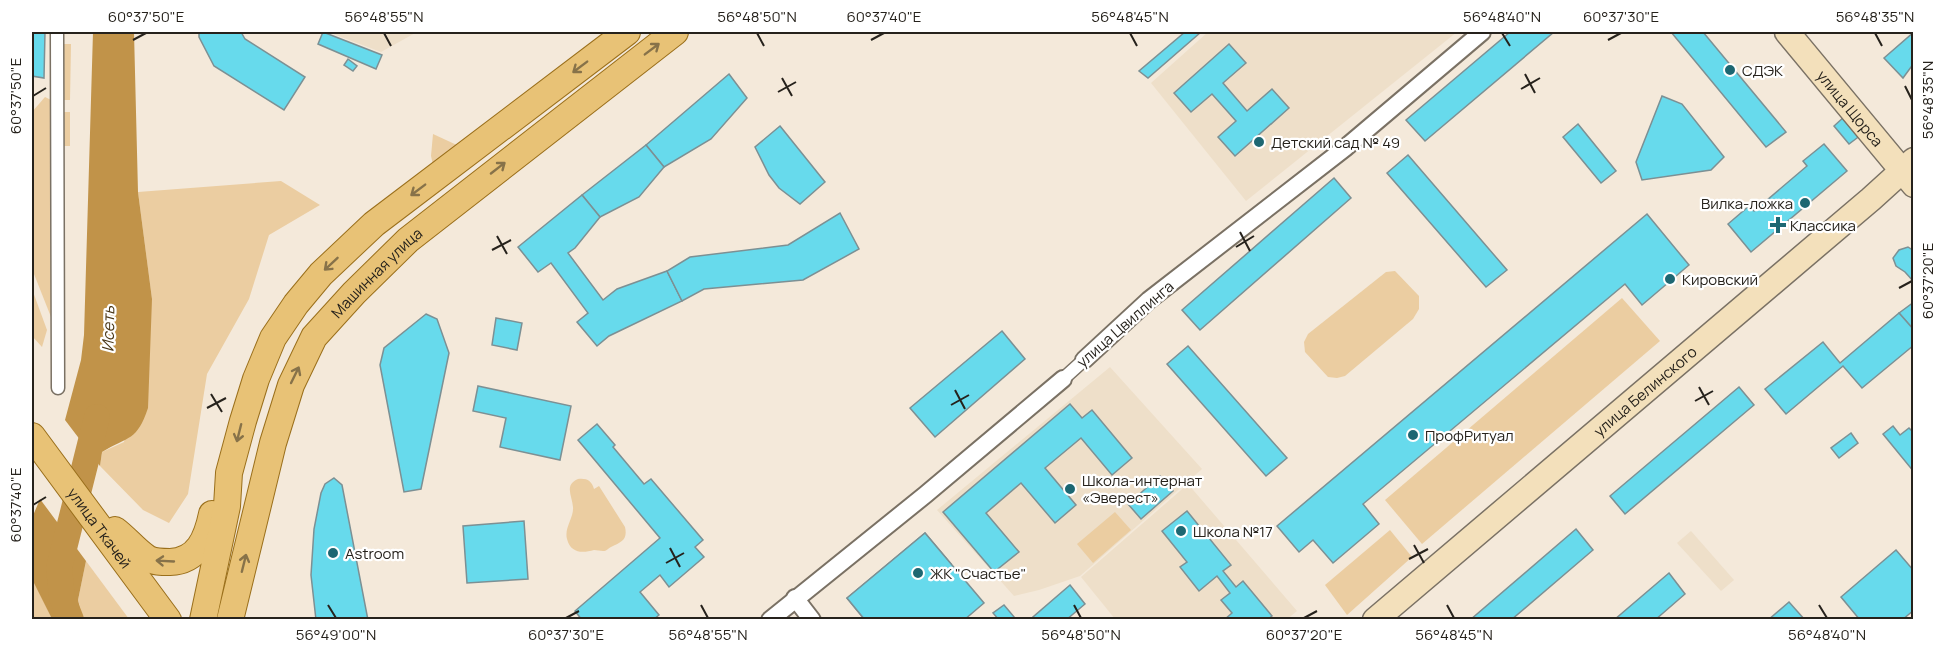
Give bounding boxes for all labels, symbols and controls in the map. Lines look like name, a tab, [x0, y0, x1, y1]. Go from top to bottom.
text: 60°37'50"E	[108, 6, 184, 27]
text: 56°48'55"N	[345, 6, 423, 27]
text: 56°48'50"N	[717, 6, 797, 27]
text: 60°37'40"E	[847, 6, 921, 27]
text: 56°48'45"N	[1091, 6, 1169, 27]
text: 56°48'40"N	[1463, 6, 1541, 27]
text: 60°37'30"E	[1583, 6, 1659, 27]
text: 56°48'35"N	[1836, 6, 1914, 27]
one-way arrow	[644, 42, 660, 55]
text: 60°37'50"E	[5, 58, 26, 134]
one-way arrow	[572, 60, 588, 73]
place label: СДЭК	[1742, 60, 1783, 81]
text: 56°48'35"N	[1917, 61, 1938, 139]
marker: СДЭК	[1723, 63, 1737, 77]
street label: улица Щорса	[1812, 65, 1888, 151]
place label: Детский сад № 49	[1271, 132, 1400, 153]
marker: Детский сад № 49	[1252, 135, 1266, 149]
one-way arrow	[490, 162, 506, 175]
one-way arrow	[411, 184, 427, 197]
place label: Вилка-ложка	[1701, 193, 1793, 214]
marker: Вилка-ложка	[1798, 196, 1812, 210]
place label: Классика	[1790, 215, 1856, 236]
marker: Классика	[1771, 218, 1785, 232]
street label: Машинная улица	[326, 222, 426, 322]
text: 60°37'20"E	[1917, 243, 1938, 319]
one-way arrow	[324, 257, 339, 272]
place label: Кировский	[1682, 269, 1758, 290]
marker: Кировский	[1663, 272, 1677, 286]
street label: улица Цвиллинга	[1072, 276, 1178, 372]
water label: Исеть	[97, 306, 119, 352]
street label: улица Белинского	[1589, 341, 1701, 441]
one-way arrow	[290, 366, 302, 384]
one-way arrow	[233, 423, 245, 442]
place label: ПрофРитуал	[1425, 425, 1514, 446]
marker: ПрофРитуал	[1406, 428, 1420, 442]
text: 60°37'40"E	[5, 468, 26, 542]
place label: Школа-интернат «Эверест»	[1082, 470, 1203, 508]
marker: Школа-интернат «Эверест»	[1063, 482, 1077, 496]
street label: улица Ткачей	[63, 483, 137, 572]
place label: Школа №17	[1193, 521, 1273, 542]
marker: Школа №17	[1174, 524, 1188, 538]
place label: Astroom	[345, 543, 404, 564]
marker: Astroom	[326, 546, 340, 560]
one-way arrow	[239, 554, 251, 573]
one-way arrow	[155, 555, 175, 566]
place label: ЖК "Счастье"	[930, 563, 1026, 584]
marker: ЖК "Счастье"	[911, 566, 925, 580]
text: 56°49'00"N	[296, 624, 376, 645]
text: 60°37'30"E	[528, 624, 604, 645]
text: 56°48'55"N	[669, 624, 747, 645]
text: 56°48'50"N	[1041, 624, 1121, 645]
text: 60°37'20"E	[1266, 624, 1342, 645]
text: 56°48'45"N	[1415, 624, 1493, 645]
text: 56°48'40"N	[1788, 624, 1866, 645]

